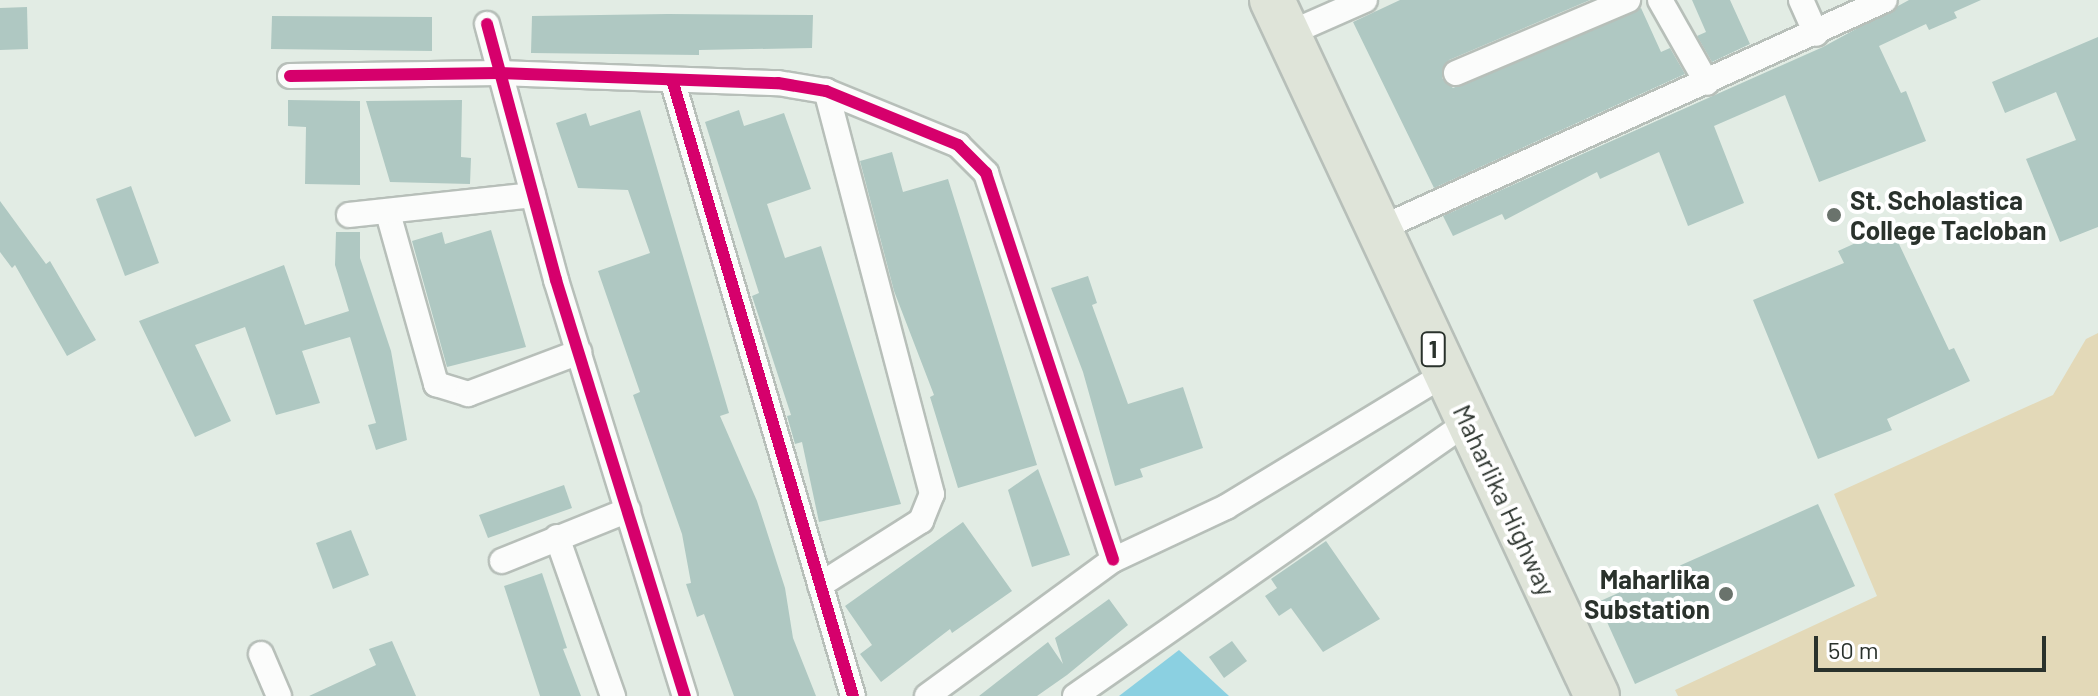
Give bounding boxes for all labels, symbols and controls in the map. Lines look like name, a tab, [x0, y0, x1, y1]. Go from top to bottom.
place label: St. Scholastica College Tacloban	[1850, 184, 2046, 246]
marker: St. Scholastica College Tacloban	[1825, 206, 1843, 224]
road number: 1	[1419, 329, 1447, 369]
street label: Maharlika Highway	[1447, 399, 1563, 601]
place label: Maharlika Substation	[1584, 563, 1710, 624]
marker: Maharlika Substation	[1717, 585, 1735, 603]
scale bar	[1818, 620, 2050, 670]
text: 50 m	[1828, 635, 1879, 664]

